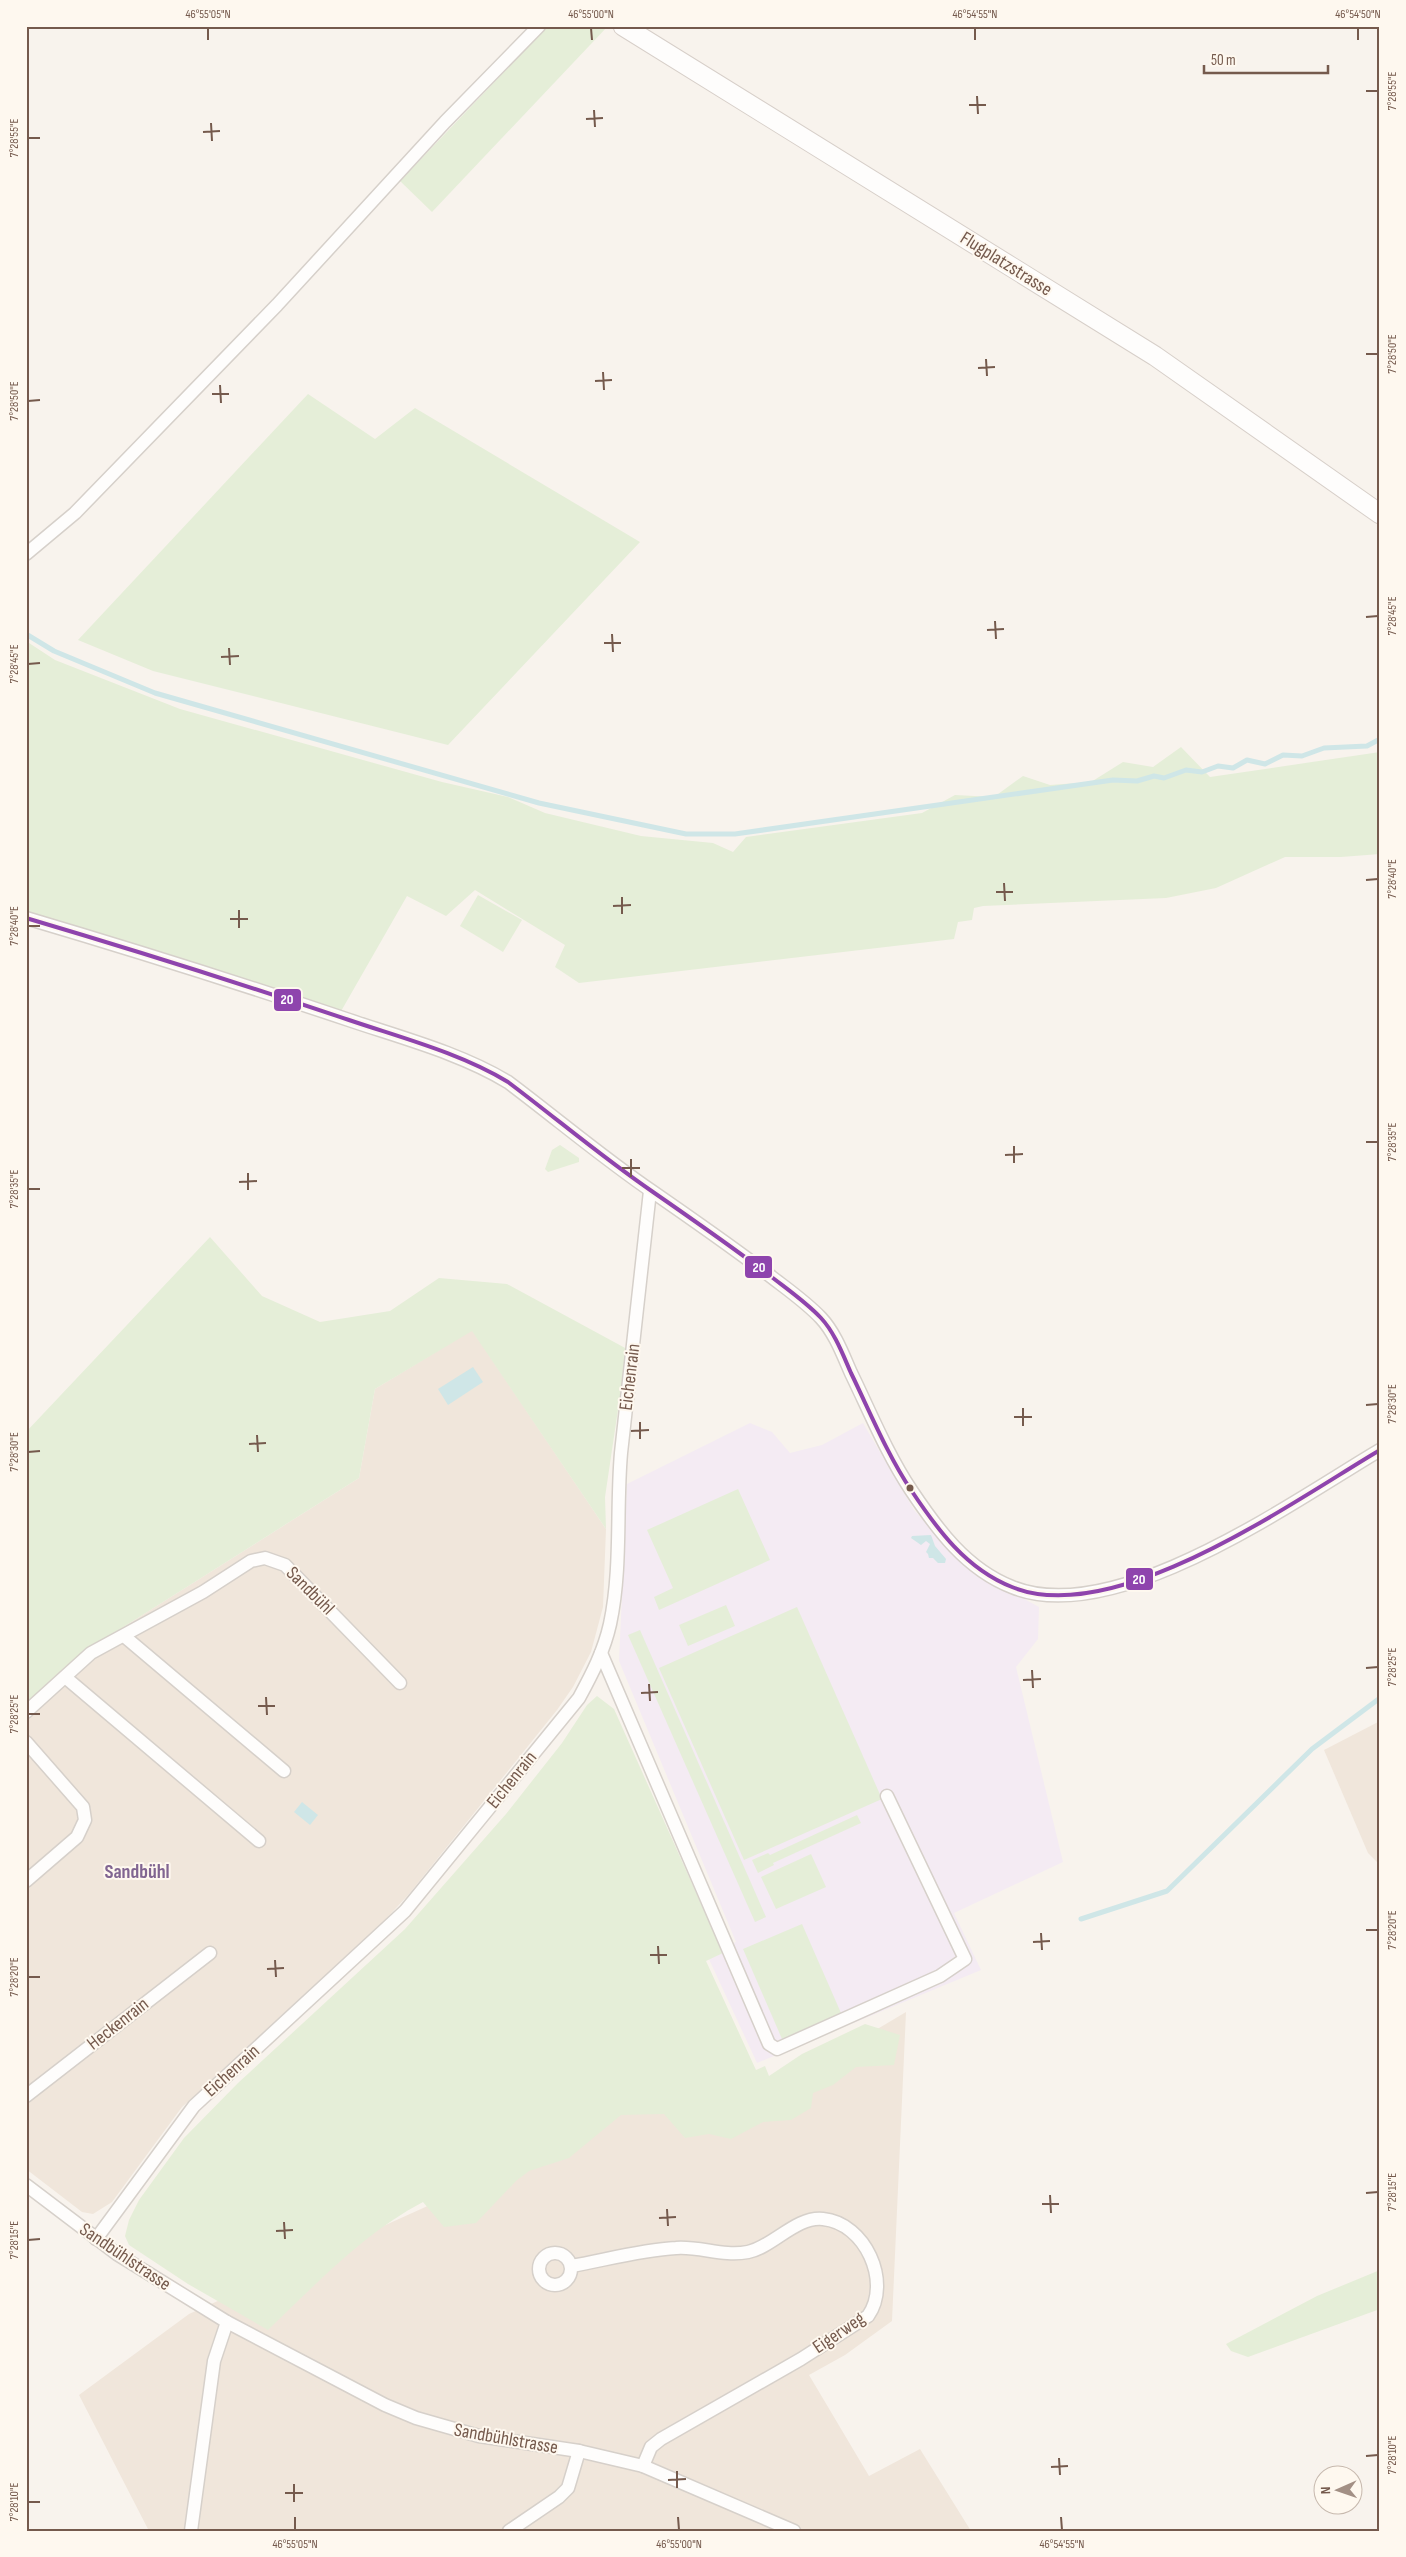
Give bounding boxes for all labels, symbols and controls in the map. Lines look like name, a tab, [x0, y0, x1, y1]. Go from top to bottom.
text: 46°55'05"N	[185, 7, 231, 22]
text: 46°55'00"N	[568, 7, 614, 22]
text: 46°54'55"N	[953, 7, 997, 22]
text: 46°54'50"N	[1335, 7, 1381, 22]
scale bar	[1204, 42, 1327, 74]
text: 50 m	[1211, 51, 1236, 70]
text: 7°28'55"E	[1385, 72, 1400, 110]
text: 7°28'55"E	[7, 119, 22, 157]
street label: Flugplatzstrasse	[956, 227, 1056, 301]
text: 7°28'50"E	[1385, 334, 1400, 374]
text: 7°28'50"E	[7, 381, 22, 421]
text: 7°28'45"E	[1385, 596, 1400, 636]
text: 7°28'45"E	[7, 644, 22, 684]
text: 7°28'40"E	[1385, 859, 1400, 899]
text: 7°28'40"E	[7, 906, 22, 946]
line badge: 20	[273, 988, 302, 1012]
text: 20	[281, 991, 294, 1008]
text: 7°28'35"E	[1385, 1122, 1400, 1162]
text: 7°28'35"E	[7, 1169, 22, 1209]
line badge: 20	[744, 1255, 773, 1279]
text: 20	[753, 1259, 766, 1276]
street label: Eichenrain	[615, 1342, 645, 1412]
text: 7°28'30"E	[1385, 1384, 1400, 1424]
text: 7°28'30"E	[7, 1432, 22, 1472]
unlabelled marker	[905, 1483, 915, 1493]
street label: Sandbühl	[281, 1562, 339, 1620]
line badge: 20	[1125, 1567, 1154, 1591]
text: 20	[1133, 1571, 1146, 1588]
text: 7°28'25"E	[1385, 1647, 1400, 1687]
text: 7°28'25"E	[7, 1694, 22, 1734]
street label: Eichenrain	[482, 1747, 542, 1813]
district label: Sandbühl	[104, 1860, 170, 1884]
text: 7°28'20"E	[1385, 1910, 1400, 1950]
text: 7°28'20"E	[7, 1957, 22, 1997]
street label: Heckenrain	[83, 1993, 153, 2055]
street label: Eichenrain	[199, 2040, 265, 2102]
text: 7°28'15"E	[1385, 2173, 1400, 2211]
street label: Sandbühlstrasse	[75, 2218, 175, 2296]
text: 7°28'15"E	[7, 2221, 22, 2259]
street label: Eigerweg	[809, 2307, 870, 2359]
street label: Sandbühlstrasse	[452, 2419, 560, 2459]
text: 7°28'10"E	[1385, 2436, 1400, 2474]
north arrow	[1314, 2464, 1364, 2514]
text: 7°28'10"E	[7, 2483, 22, 2521]
text: N	[1317, 2486, 1334, 2494]
text: 46°55'05"N	[272, 2537, 318, 2552]
text: 46°55'00"N	[656, 2537, 702, 2552]
text: 46°54'55"N	[1040, 2537, 1084, 2552]

